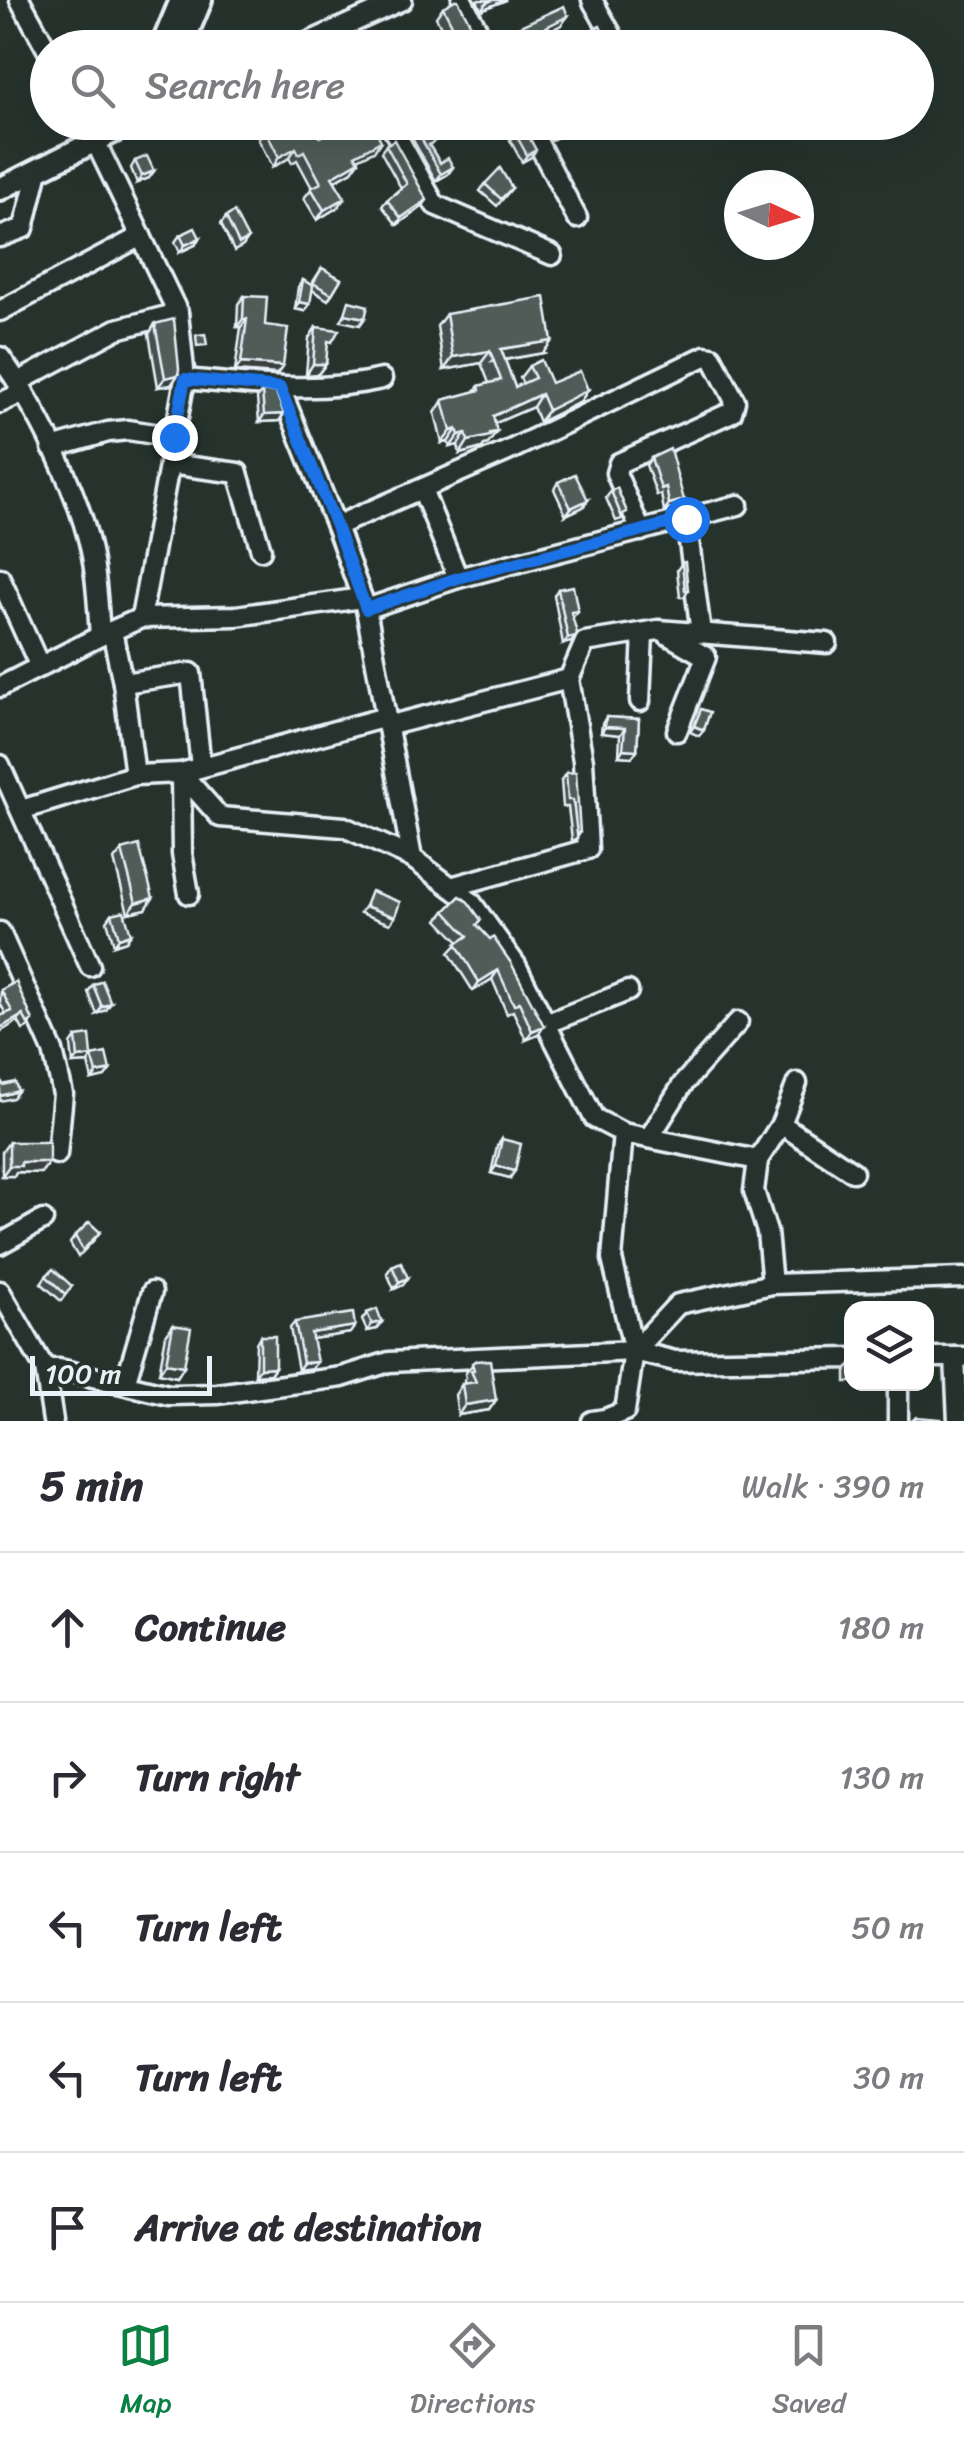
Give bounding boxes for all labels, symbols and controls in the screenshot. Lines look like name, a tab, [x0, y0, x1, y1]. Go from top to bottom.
search box	[30, 30, 934, 140]
text: Search here	[145, 52, 345, 119]
icon: search	[65, 58, 120, 113]
north arrow	[724, 170, 814, 260]
route end	[152, 415, 198, 461]
route start	[664, 497, 710, 543]
map controls	[844, 1301, 934, 1391]
button: layers	[844, 1301, 934, 1391]
text: 100 m	[45, 1349, 121, 1398]
scale bar	[30, 1351, 212, 1396]
text: 5 min	[40, 1449, 143, 1523]
text: Walk · 390 m	[742, 1458, 924, 1515]
text: Continue	[135, 1594, 286, 1661]
text: 180 m	[838, 1599, 924, 1656]
icon: ahead	[40, 1600, 95, 1655]
text: Turn right	[135, 1744, 300, 1811]
text: 130 m	[840, 1749, 924, 1806]
icon: right	[40, 1750, 95, 1805]
text: Turn left	[135, 1894, 281, 1961]
text: 50 m	[851, 1899, 924, 1956]
icon: left	[40, 1900, 95, 1955]
text: Turn left	[135, 2044, 281, 2111]
text: 30 m	[853, 2049, 924, 2106]
icon: left	[40, 2050, 95, 2105]
text: Arrive at destination	[135, 2194, 482, 2261]
icon: arrive	[40, 2200, 95, 2255]
tab: Map	[118, 2318, 173, 2427]
tab: Directions	[410, 2318, 535, 2427]
tab: Saved	[772, 2318, 846, 2427]

